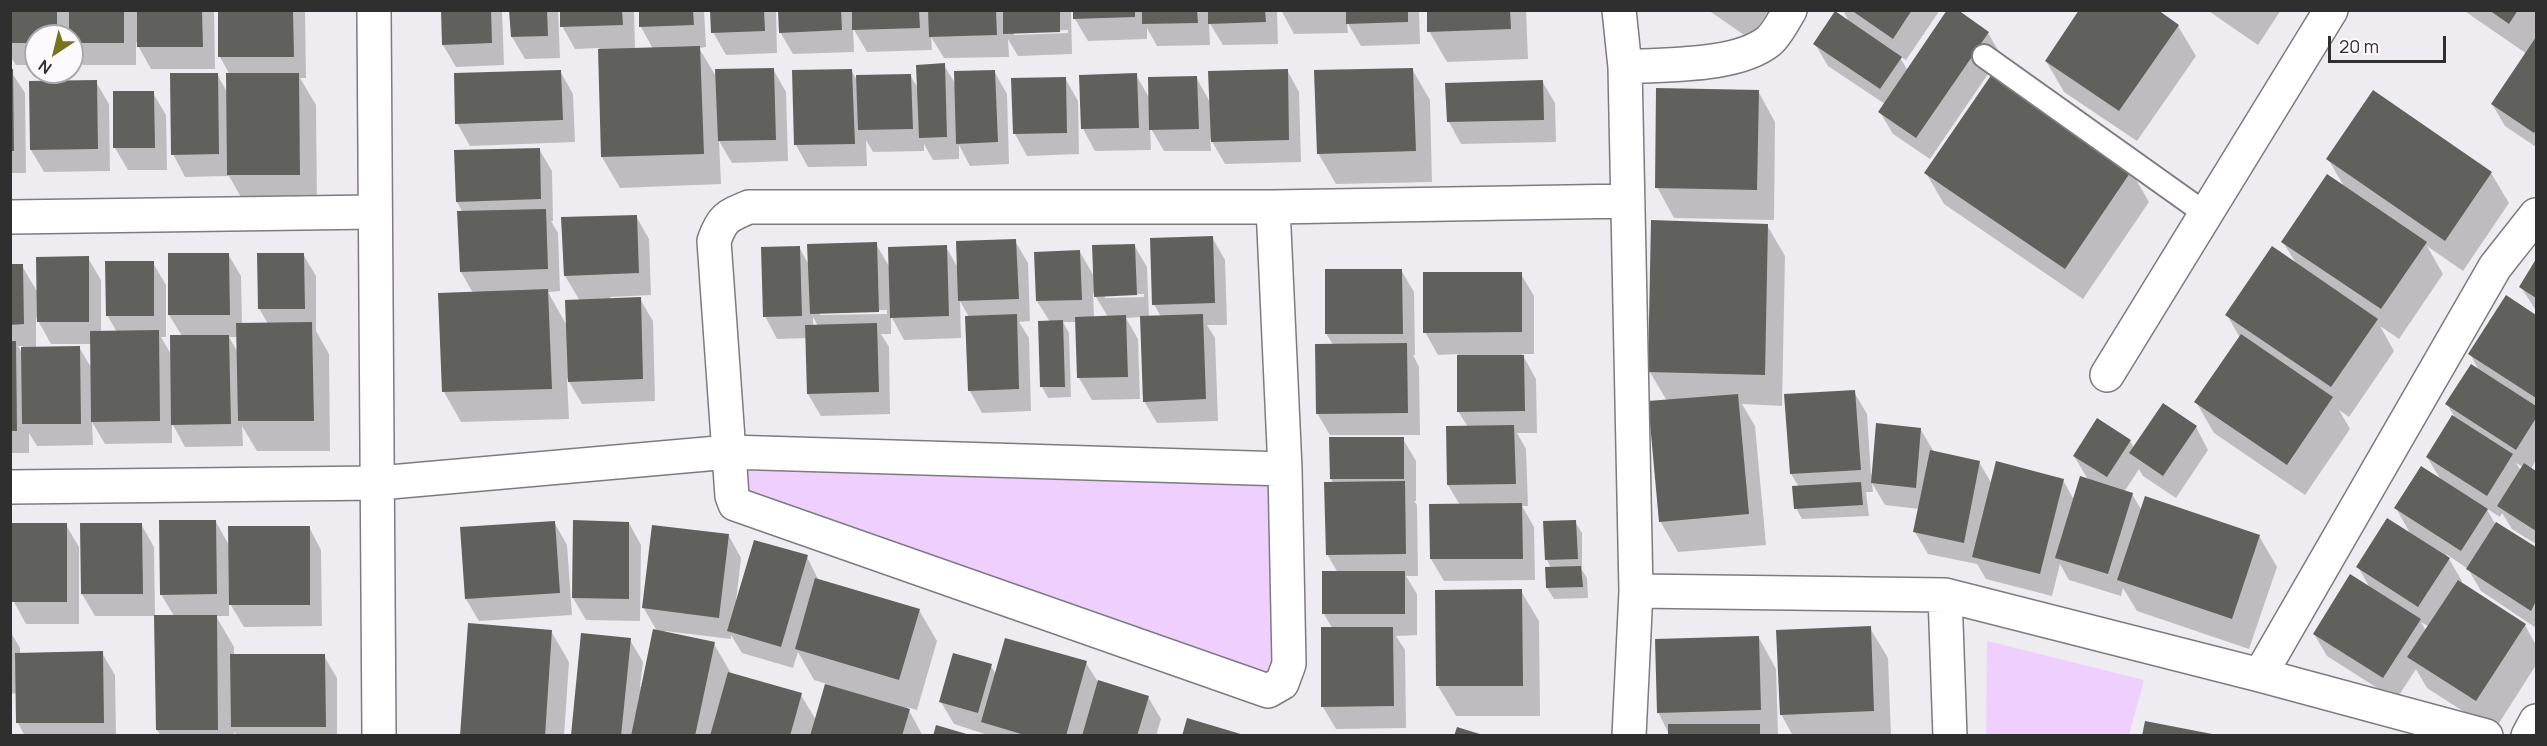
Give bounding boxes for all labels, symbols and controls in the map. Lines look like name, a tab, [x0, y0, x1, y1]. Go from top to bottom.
north arrow	[24, 24, 84, 84]
scale bar	[2331, 24, 2450, 62]
text: 20 m	[2339, 34, 2379, 58]
text: N	[34, 55, 56, 79]

